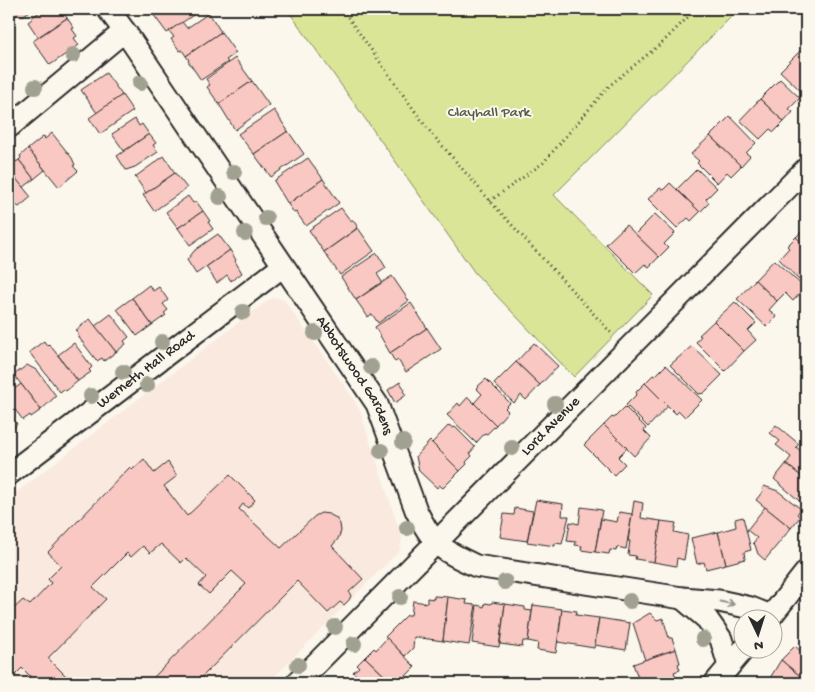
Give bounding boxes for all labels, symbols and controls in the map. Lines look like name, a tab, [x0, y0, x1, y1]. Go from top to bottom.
park label: Clayhall Park	[448, 104, 531, 122]
street label: Abbotswood Gardens	[311, 313, 397, 438]
street label: Werneth Hall Road	[93, 326, 200, 413]
street label: Lord Avenue	[518, 393, 584, 460]
one-way arrow	[719, 599, 735, 608]
north arrow	[732, 610, 782, 660]
text: N	[754, 636, 764, 653]

